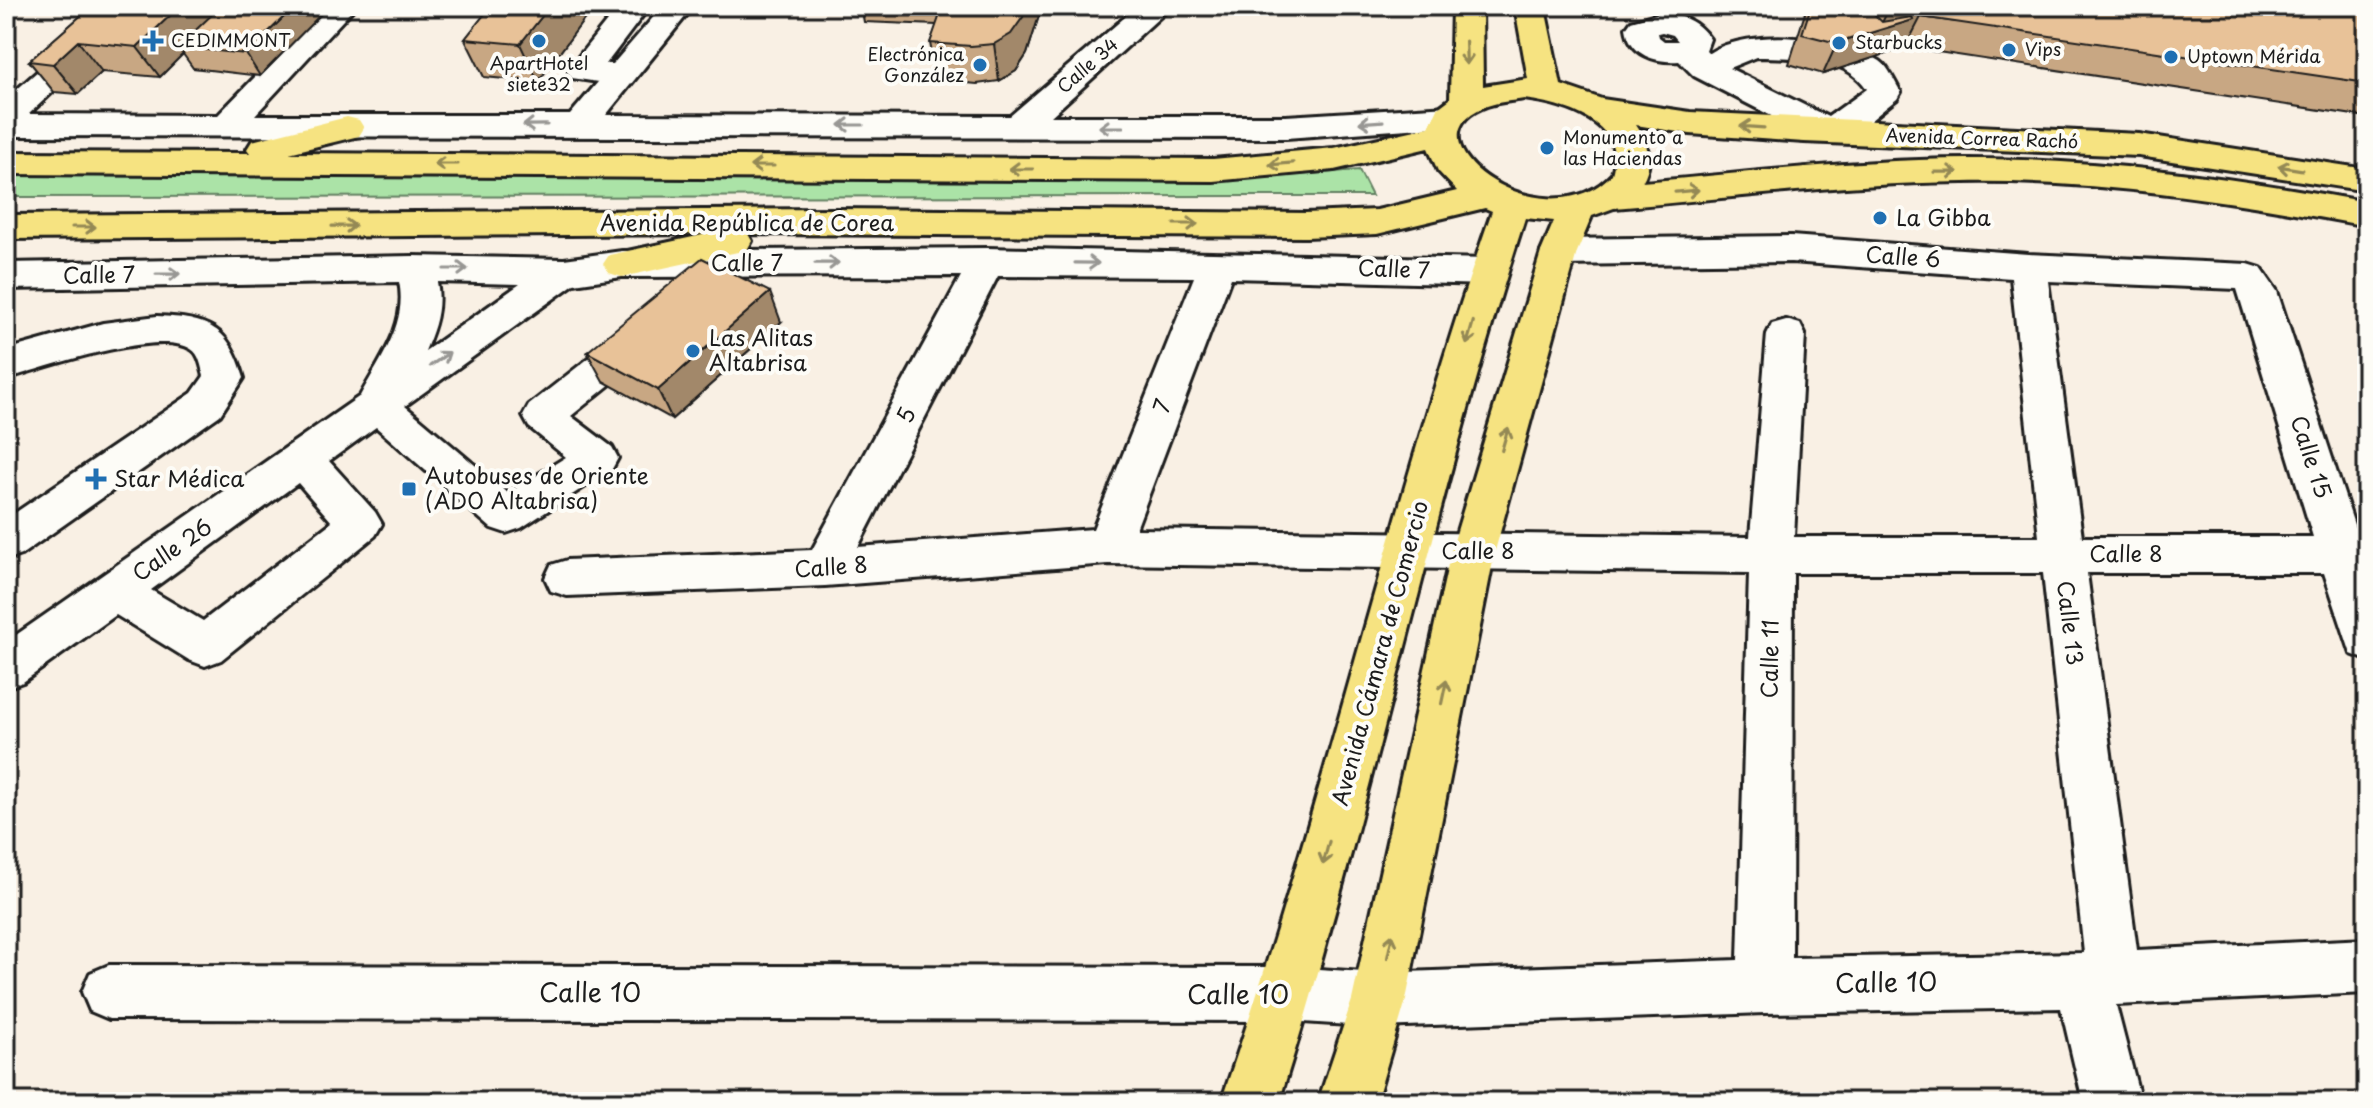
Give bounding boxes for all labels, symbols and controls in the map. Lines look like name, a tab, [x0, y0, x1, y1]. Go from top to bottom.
place label: CEDIMMONT	[171, 26, 291, 53]
place label: Starbucks	[1855, 28, 1942, 55]
marker: CEDIMMONT	[142, 30, 164, 52]
street label: Calle 34	[1051, 31, 1124, 99]
marker: ApartHotel siete32	[530, 32, 548, 50]
marker: Starbucks	[1830, 34, 1848, 52]
place label: Vips	[2025, 35, 2061, 62]
one-way arrow	[1458, 39, 1473, 66]
place label: Electrónica González	[867, 40, 965, 88]
marker: Vips	[2000, 41, 2018, 59]
place label: Uptown Mérida	[2187, 42, 2321, 69]
marker: Uptown Mérida	[2162, 48, 2180, 66]
place label: ApartHotel siete32	[490, 49, 588, 97]
marker: Electrónica González	[971, 56, 989, 74]
one-way arrow	[1358, 114, 1385, 129]
one-way arrow	[522, 117, 549, 133]
one-way arrow	[838, 117, 865, 133]
one-way arrow	[1098, 119, 1125, 134]
one-way arrow	[1739, 119, 1766, 134]
street label: Avenida Correa Rachó	[1885, 121, 2079, 154]
place label: Monumento a las Haciendas	[1563, 123, 1683, 171]
marker: Monumento a las Haciendas	[1538, 139, 1556, 157]
one-way arrow	[433, 157, 460, 172]
one-way arrow	[1268, 157, 1295, 172]
one-way arrow	[749, 158, 776, 174]
one-way arrow	[2278, 159, 2303, 174]
one-way arrow	[1008, 161, 1035, 176]
one-way arrow	[1933, 165, 1959, 180]
one-way arrow	[1673, 183, 1700, 198]
place label: La Gibba	[1896, 200, 1991, 233]
street label: Avenida República de Corea	[600, 205, 894, 238]
marker: La Gibba	[1871, 209, 1889, 227]
one-way arrow	[1172, 216, 1199, 232]
one-way arrow	[330, 218, 357, 233]
one-way arrow	[70, 219, 97, 235]
street label: Calle 6	[1864, 236, 1942, 275]
street label: Calle 7	[711, 245, 783, 278]
street label: Calle 7	[1357, 250, 1431, 285]
one-way arrow	[813, 255, 840, 270]
one-way arrow	[1073, 255, 1100, 271]
street label: Calle 7	[63, 256, 135, 291]
one-way arrow	[442, 261, 469, 277]
one-way arrow	[154, 266, 181, 281]
one-way arrow	[1462, 319, 1477, 345]
place label: Las Alitas Altabrisa	[709, 320, 813, 378]
marker: Las Alitas Altabrisa	[684, 342, 702, 360]
one-way arrow	[429, 351, 451, 367]
street label: 7	[1143, 394, 1178, 417]
street label: 5	[887, 400, 923, 428]
street label: Calle 15	[2284, 411, 2341, 502]
one-way arrow	[1498, 427, 1513, 453]
place label: Autobuses de Oriente (ADO Altabrisa)	[425, 458, 649, 516]
place label: Star Médica	[114, 461, 245, 494]
marker: Star Médica	[85, 468, 107, 490]
marker: Autobuses de Oriente (ADO Altabrisa)	[400, 480, 418, 498]
street label: Avenida Cámara de Comercio	[1322, 496, 1435, 809]
street label: Calle 26	[125, 509, 218, 588]
street label: Calle 8	[1441, 533, 1515, 566]
street label: Calle 8	[2089, 536, 2163, 569]
street label: Calle 8	[793, 546, 869, 585]
street label: Calle 13	[2050, 579, 2093, 667]
street label: Calle 11	[1751, 619, 1786, 699]
one-way arrow	[1437, 679, 1452, 705]
one-way arrow	[1317, 840, 1332, 865]
one-way arrow	[1383, 934, 1398, 959]
street label: Calle 10	[1835, 961, 1937, 1002]
street label: Calle 10	[539, 972, 641, 1011]
street label: Calle 10	[1187, 974, 1289, 1013]

